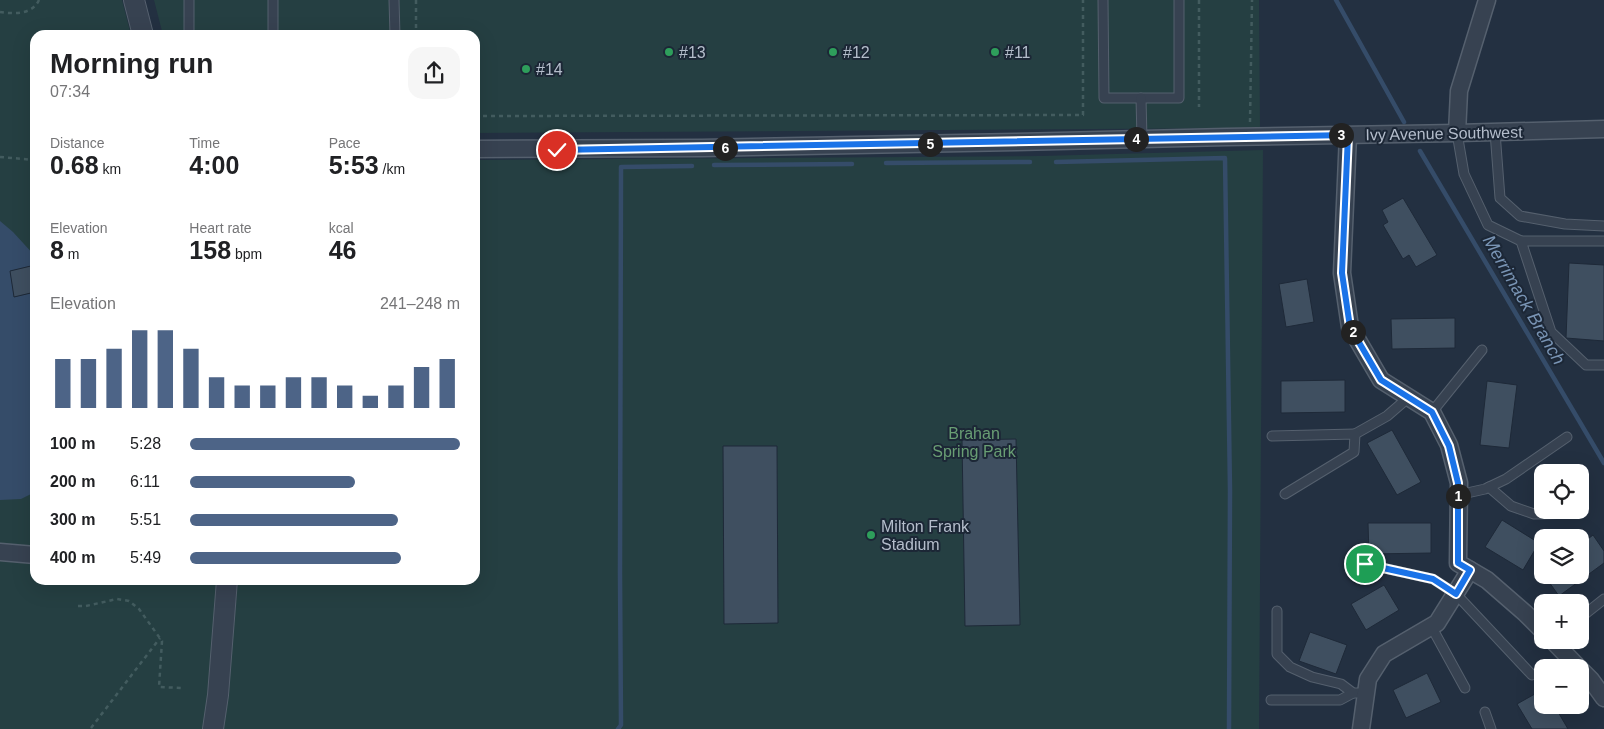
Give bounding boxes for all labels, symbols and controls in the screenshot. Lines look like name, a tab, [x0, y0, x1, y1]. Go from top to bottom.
place label: #13	[679, 44, 706, 61]
place label: #12	[843, 44, 870, 61]
place label: #11	[1005, 44, 1031, 61]
marker: #13	[663, 46, 675, 58]
marker: #12	[827, 46, 839, 58]
marker: #11	[989, 46, 1001, 58]
button: share	[408, 47, 460, 99]
text: Morning run	[50, 48, 213, 79]
place label: #14	[536, 61, 563, 78]
marker: #14	[520, 63, 532, 75]
text: 07:34	[50, 83, 90, 100]
pin: 3	[1328, 122, 1354, 148]
street label: Ivy Avenue Southwest	[1365, 124, 1523, 143]
pin: 4	[1124, 126, 1148, 152]
text: 3	[1338, 127, 1345, 143]
pin	[536, 129, 578, 171]
text: 4	[1133, 131, 1140, 147]
pin: 5	[918, 132, 942, 156]
text: Distance	[50, 135, 104, 151]
text: Time	[189, 135, 220, 151]
text: Pace	[329, 135, 361, 151]
icon: check	[543, 136, 571, 164]
pin: 6	[712, 136, 738, 160]
text: 5	[927, 136, 934, 152]
text: 6	[722, 140, 729, 156]
text: 0.68	[50, 151, 99, 179]
text: 4:00	[189, 151, 239, 179]
text: 5:53	[329, 151, 379, 179]
text: km	[99, 161, 121, 177]
text: /km	[379, 161, 405, 177]
text: Elevation	[50, 220, 108, 236]
text: Heart rate	[189, 220, 252, 236]
text: kcal	[329, 220, 354, 236]
water label: Merrimack Branch	[1479, 232, 1569, 368]
text: 8	[50, 236, 64, 264]
text: 158	[189, 236, 231, 264]
text: 46	[329, 236, 356, 264]
text: m	[64, 246, 79, 262]
text: bpm	[231, 246, 262, 262]
text: Elevation	[50, 295, 116, 312]
text: 241–248 m	[380, 295, 460, 312]
pin: 2	[1340, 320, 1366, 344]
text: 2	[1350, 324, 1357, 340]
park label: Brahan Spring Park	[932, 425, 1017, 460]
text: 100 m	[50, 435, 95, 452]
text: 5:28	[130, 435, 161, 452]
map controls	[1534, 464, 1589, 714]
button: locate	[1534, 464, 1589, 519]
text: 200 m	[50, 473, 95, 490]
text: 6:11	[130, 473, 160, 490]
pin: 1	[1446, 484, 1470, 508]
text: 1	[1455, 488, 1462, 504]
text: 300 m	[50, 511, 95, 528]
text: 5:51	[130, 511, 161, 528]
place label: Milton Frank Stadium	[881, 518, 970, 553]
marker: Milton Frank Stadium	[865, 529, 877, 541]
button: layers	[1534, 529, 1589, 584]
pin	[1344, 543, 1386, 585]
text: 400 m	[50, 549, 95, 566]
text: 5:49	[130, 549, 161, 566]
icon: arrive	[1351, 550, 1379, 578]
button: +	[1534, 594, 1589, 649]
button: −	[1534, 659, 1589, 714]

